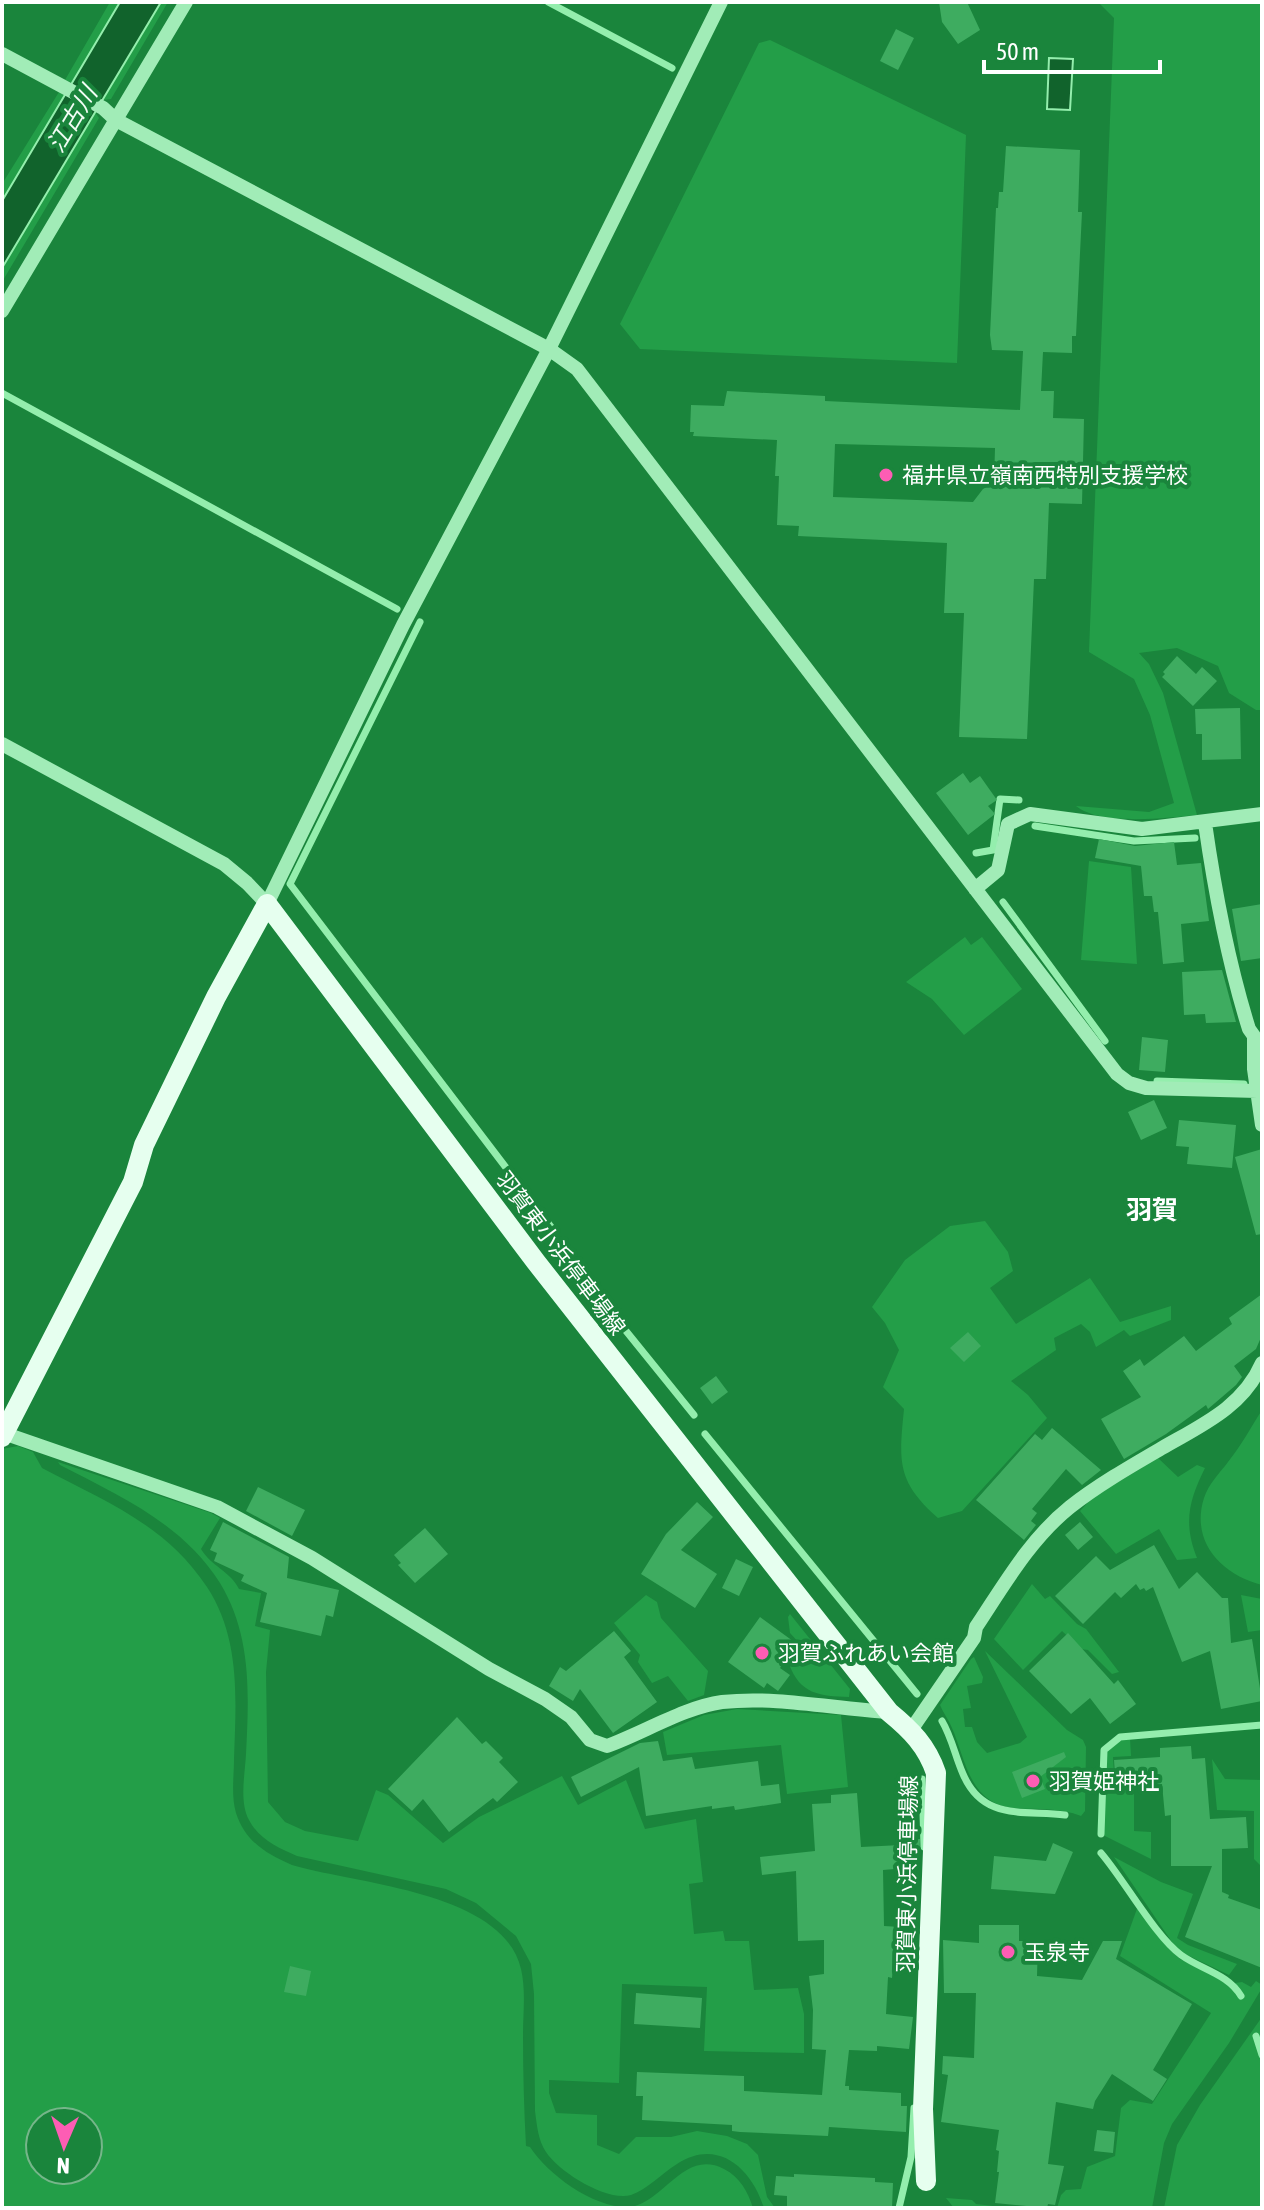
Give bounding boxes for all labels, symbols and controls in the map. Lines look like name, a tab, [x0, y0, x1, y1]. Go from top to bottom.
scale bar	[984, 24, 1160, 74]
text: 50 m	[996, 38, 1039, 65]
water label: 江古川	[42, 79, 104, 157]
place label: 福井県立嶺南西特別支援学校	[902, 462, 1188, 488]
marker: 福井県立嶺南西特別支援学校	[877, 466, 895, 484]
street label: 羽賀東小浜停車場線	[491, 1166, 631, 1340]
district label: 羽賀	[1126, 1195, 1178, 1225]
place label: 羽賀ふれあい会館	[778, 1640, 954, 1666]
marker: 羽賀ふれあい会館	[753, 1644, 771, 1662]
place label: 羽賀姫神社	[1049, 1768, 1159, 1794]
marker: 羽賀姫神社	[1024, 1772, 1042, 1790]
street label: 羽賀東小浜停車場線	[892, 1775, 922, 1973]
place label: 玉泉寺	[1024, 1939, 1090, 1965]
marker: 玉泉寺	[999, 1943, 1017, 1961]
north arrow	[24, 2106, 104, 2186]
text: N	[56, 2153, 70, 2179]

